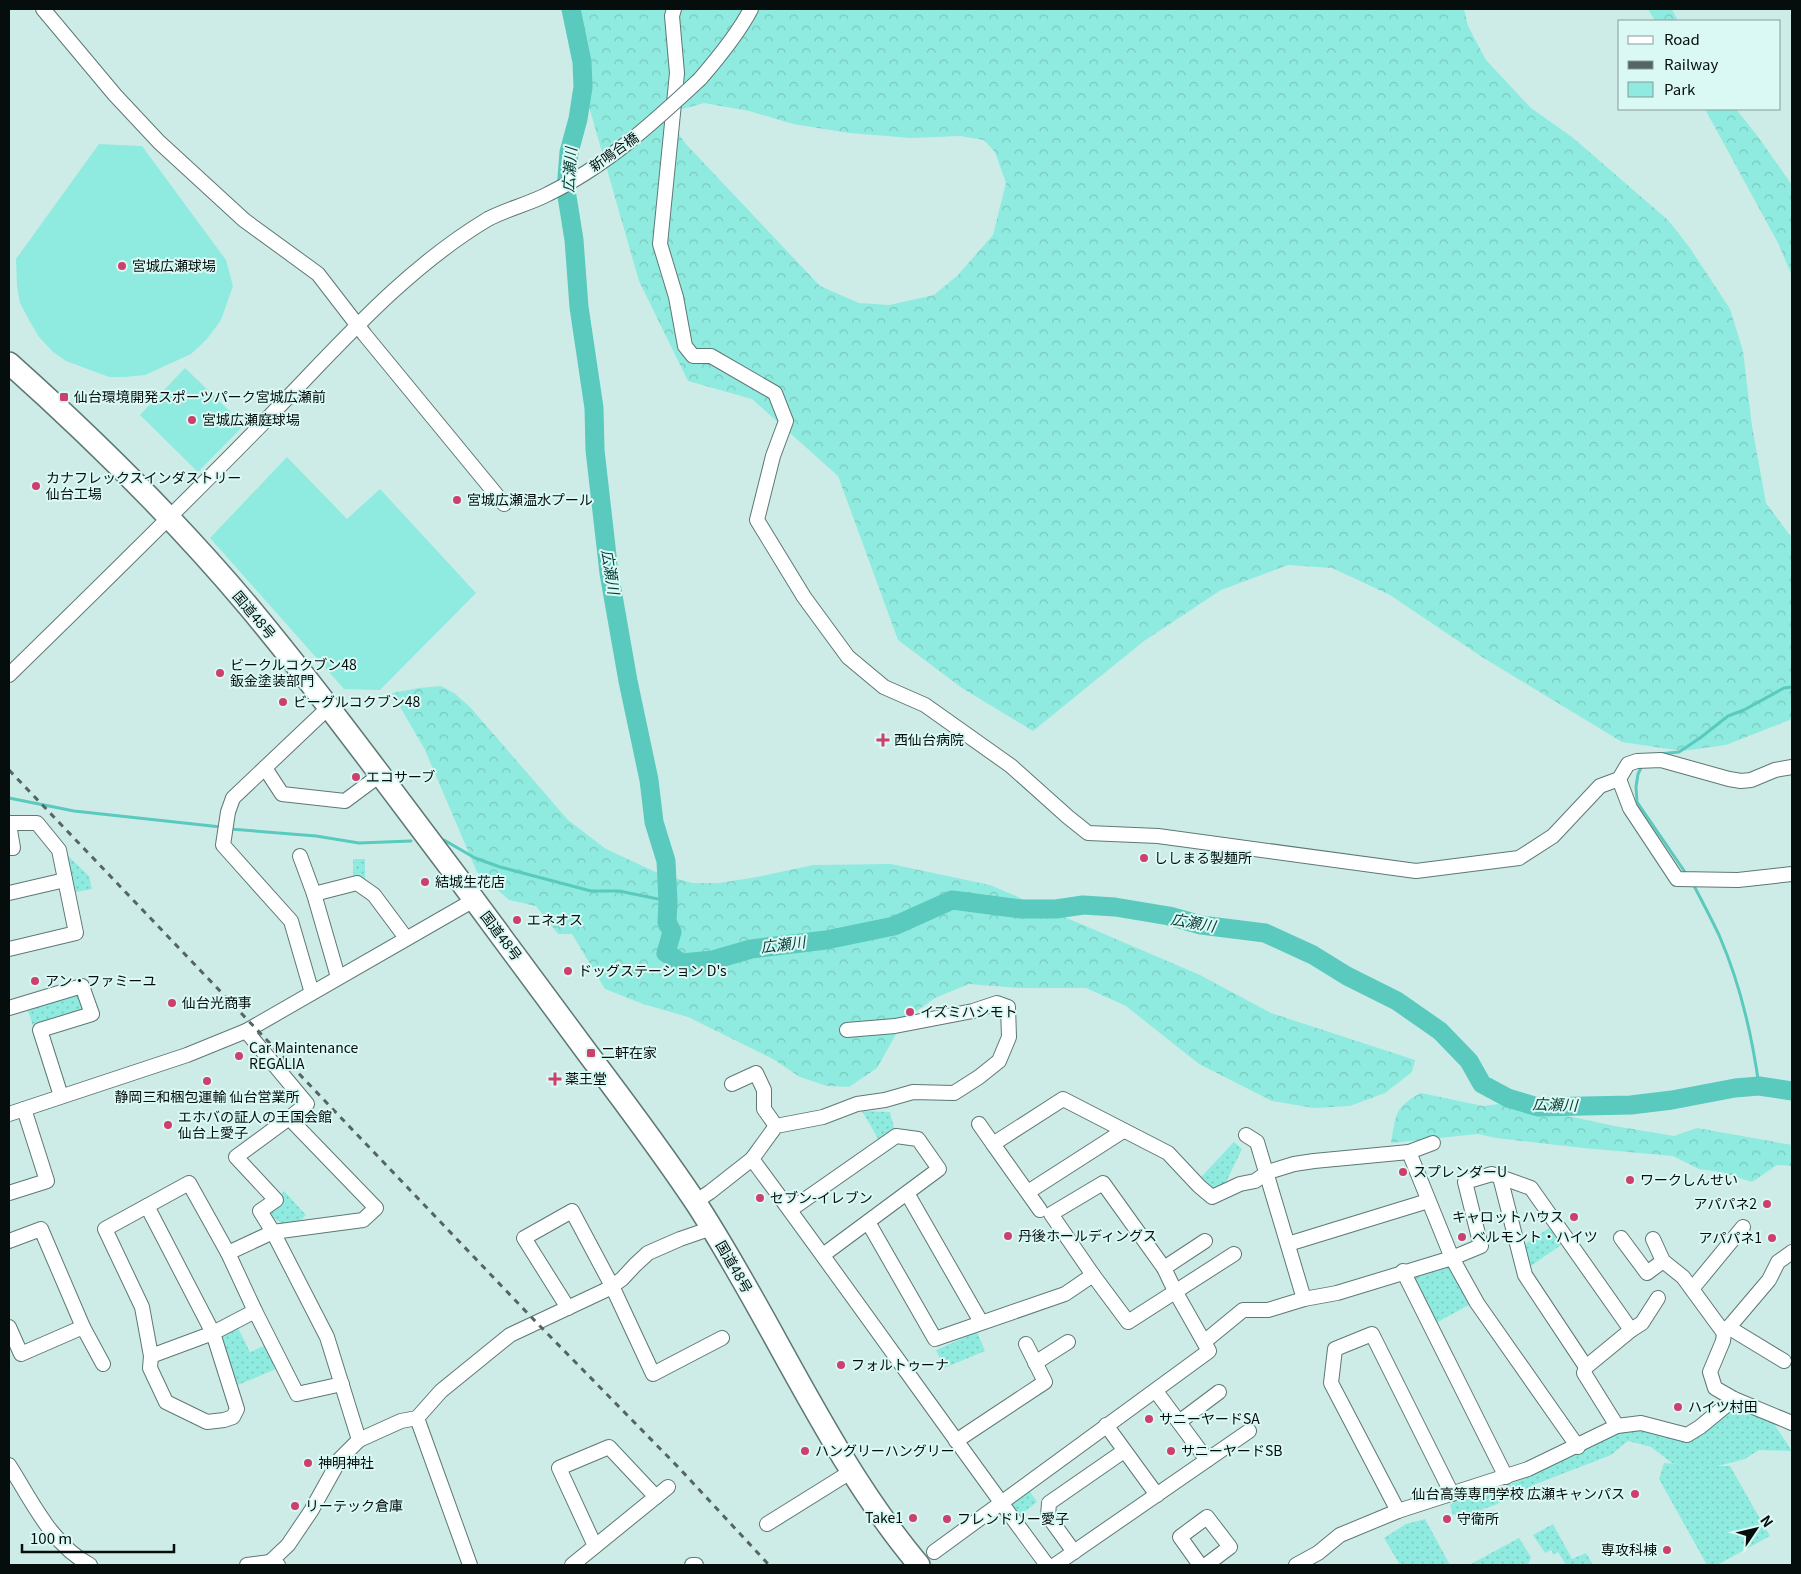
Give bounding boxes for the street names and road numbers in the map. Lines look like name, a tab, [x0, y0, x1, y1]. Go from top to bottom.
street label: 新鳴合橋	[585, 127, 642, 175]
street label: 国道48号	[229, 586, 281, 643]
street label: 国道48号	[476, 906, 527, 964]
street label: 国道48号	[712, 1237, 758, 1296]

